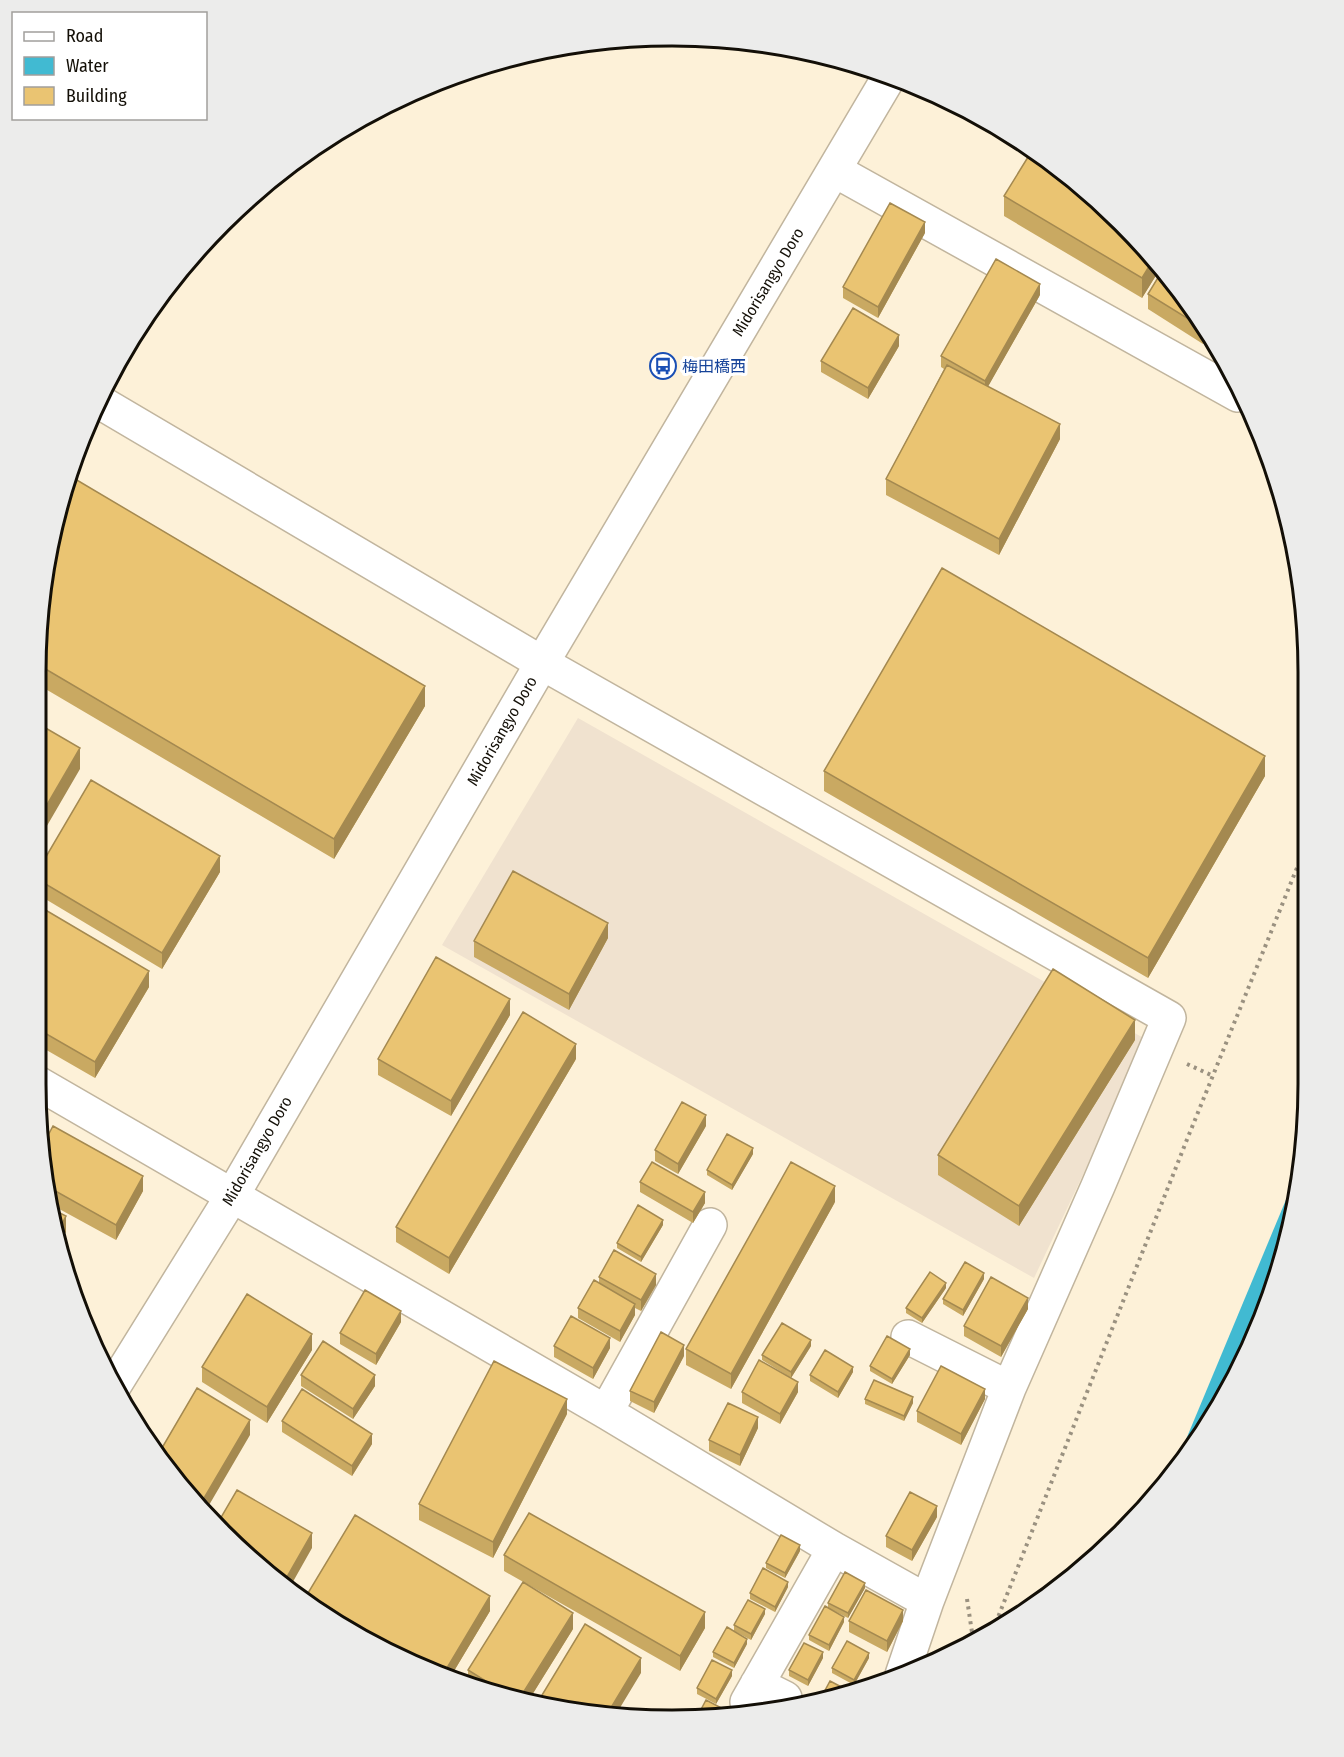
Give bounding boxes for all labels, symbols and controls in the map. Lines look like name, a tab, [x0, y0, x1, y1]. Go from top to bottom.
legend	[12, 12, 207, 120]
text: Road	[66, 25, 103, 47]
text: Water	[66, 55, 109, 77]
text: Building	[66, 85, 127, 107]
street label: Midorisangyo Doro	[728, 224, 808, 340]
bus stop icon: 梅田橋西	[648, 351, 678, 381]
place label: 梅田橋西	[682, 357, 746, 376]
street label: Midorisangyo Doro	[463, 673, 541, 789]
street label: Midorisangyo Doro	[218, 1093, 296, 1209]

